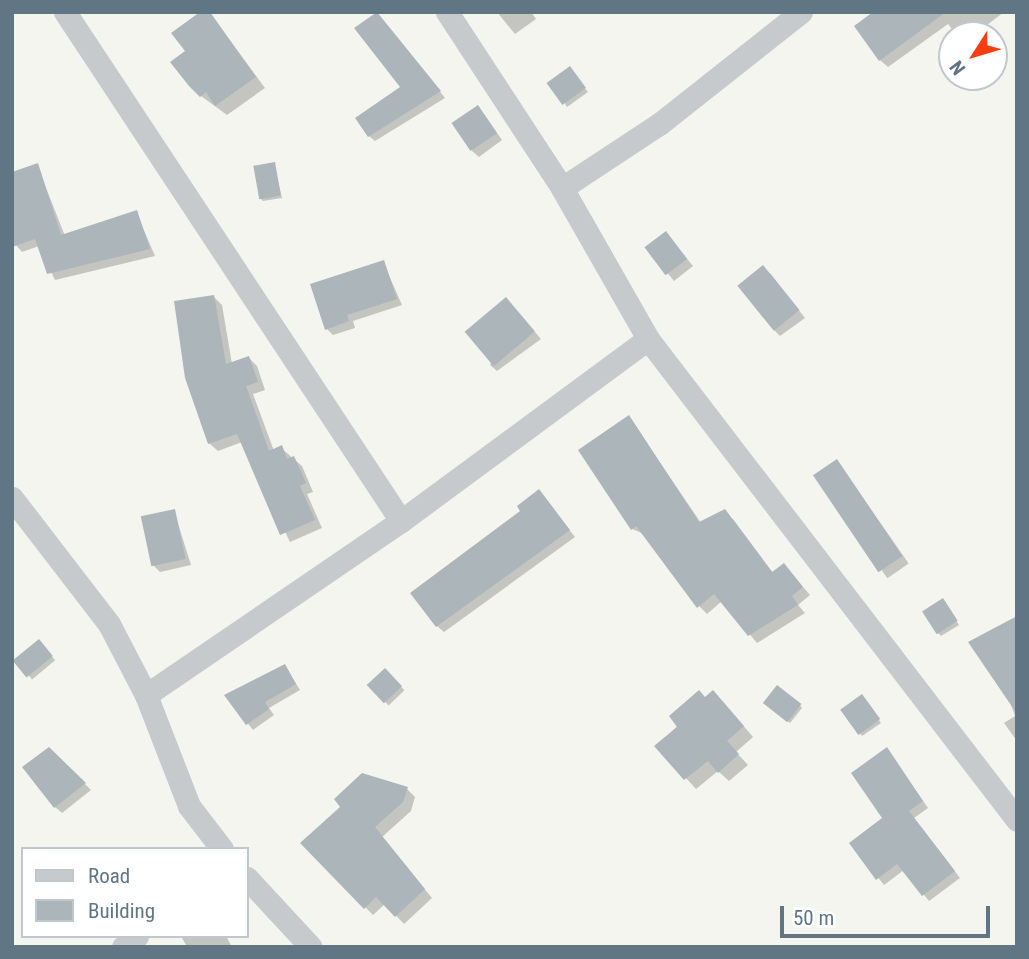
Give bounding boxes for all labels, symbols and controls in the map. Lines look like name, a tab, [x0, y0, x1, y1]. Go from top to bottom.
north arrow	[938, 21, 1008, 91]
text: N	[945, 56, 970, 79]
legend	[21, 847, 248, 938]
text: Road	[88, 864, 130, 888]
scale bar	[784, 892, 994, 936]
text: Building	[88, 899, 155, 923]
text: 50 m	[793, 906, 834, 930]

